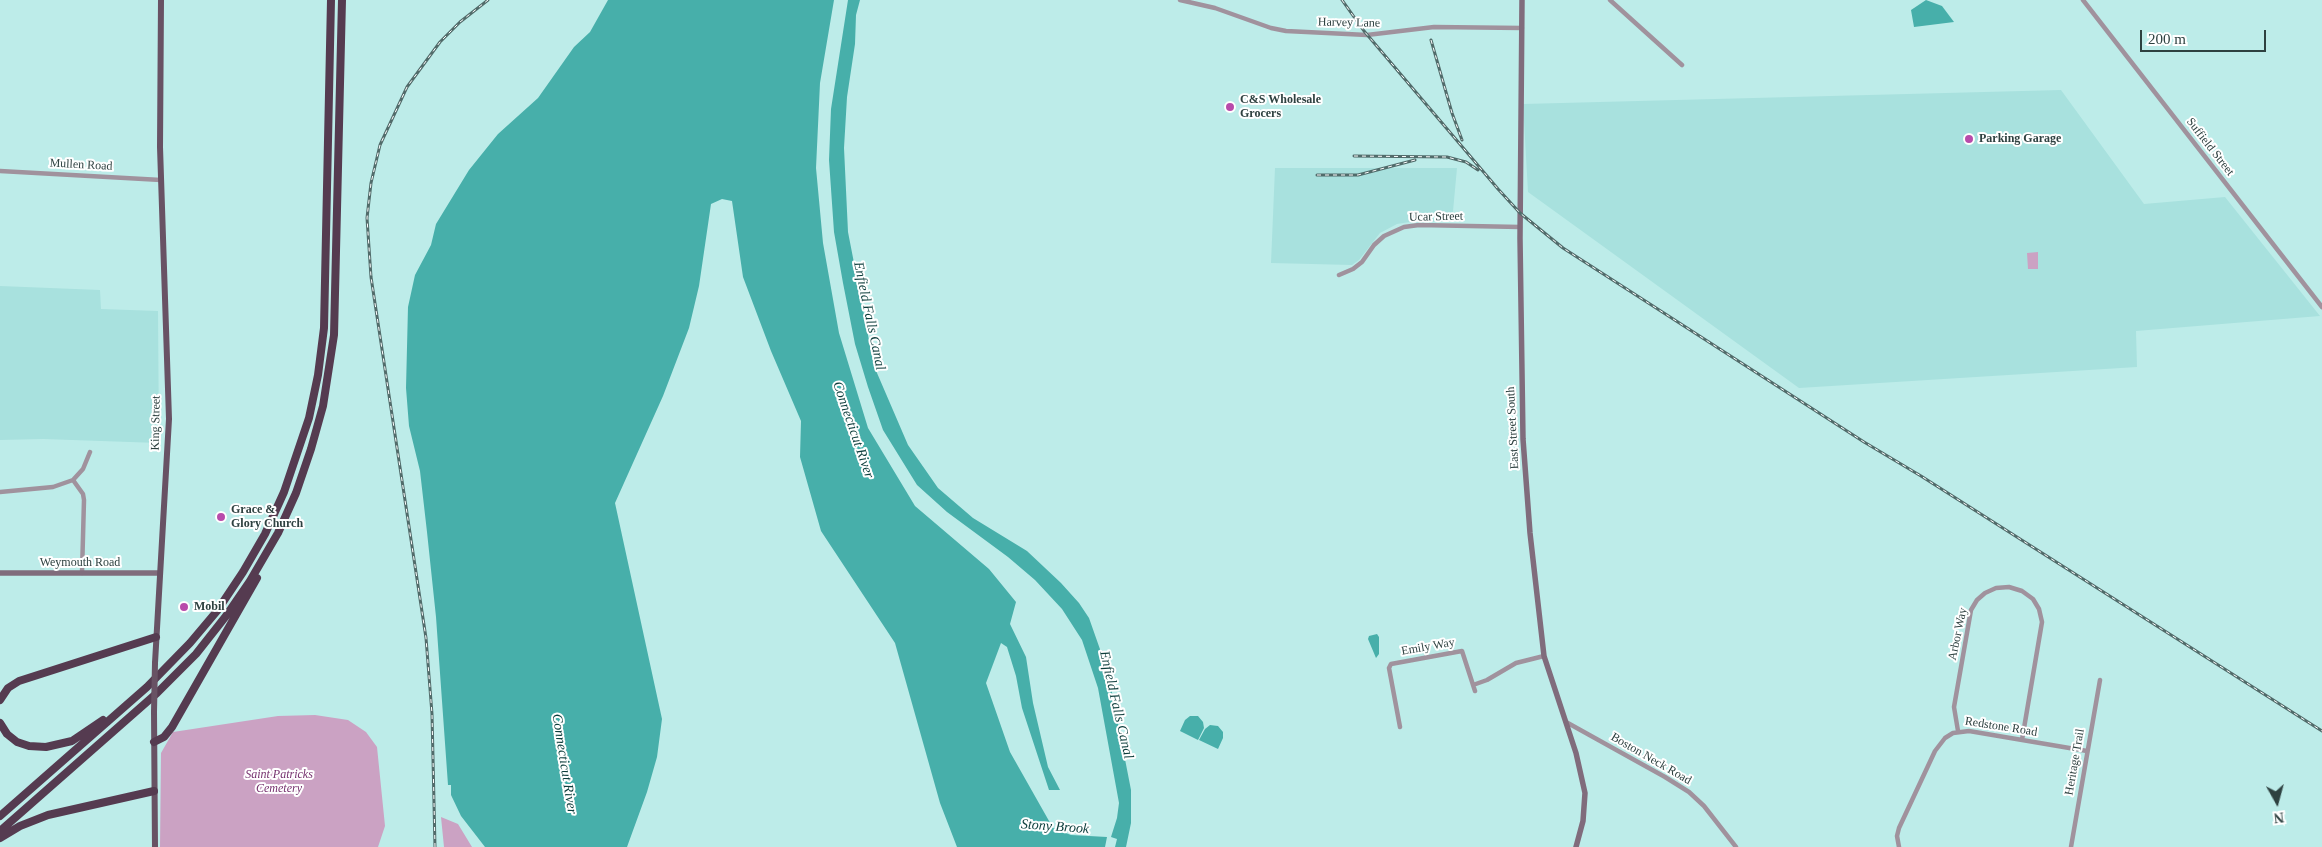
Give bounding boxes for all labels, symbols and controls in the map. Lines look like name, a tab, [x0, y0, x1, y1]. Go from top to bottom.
street label: Harvey Lane	[1318, 15, 1380, 31]
scale bar	[2142, 20, 2268, 52]
text: 200 m	[2148, 31, 2186, 47]
place label: C&S Wholesale Grocers	[1240, 93, 1321, 121]
marker: C&S Wholesale Grocers	[1224, 101, 1236, 113]
street label: Suffield Street	[2183, 115, 2237, 179]
place label: Parking Garage	[1979, 132, 2061, 146]
marker: Parking Garage	[1963, 133, 1975, 145]
street label: Mullen Road	[49, 156, 113, 174]
street label: Ucar Street	[1409, 209, 1463, 225]
water label: Enfield Falls Canal	[849, 260, 889, 372]
water label: Connecticut River	[829, 379, 877, 481]
street label: East Street South	[1504, 386, 1522, 470]
street label: King Street	[148, 395, 164, 451]
place label: Grace & Glory Church	[231, 503, 303, 531]
marker: Grace & Glory Church	[215, 511, 227, 523]
street label: Weymouth Road	[40, 556, 120, 570]
place label: Mobil	[194, 600, 225, 614]
marker: Mobil	[178, 601, 190, 613]
street label: Arbor Way	[1945, 606, 1971, 662]
street label: Emily Way	[1400, 635, 1456, 659]
water label: Enfield Falls Canal	[1095, 649, 1137, 761]
water label: Connecticut River	[548, 713, 580, 815]
street label: Redstone Road	[1964, 714, 2038, 740]
street label: Heritage Trail	[2062, 728, 2088, 796]
street label: Boston Neck Road	[1608, 730, 1694, 788]
park label: Saint Patricks Cemetery	[245, 768, 313, 796]
north arrow	[2252, 777, 2302, 827]
text: N	[2273, 809, 2285, 825]
water label: Stony Brook	[1020, 816, 1090, 838]

